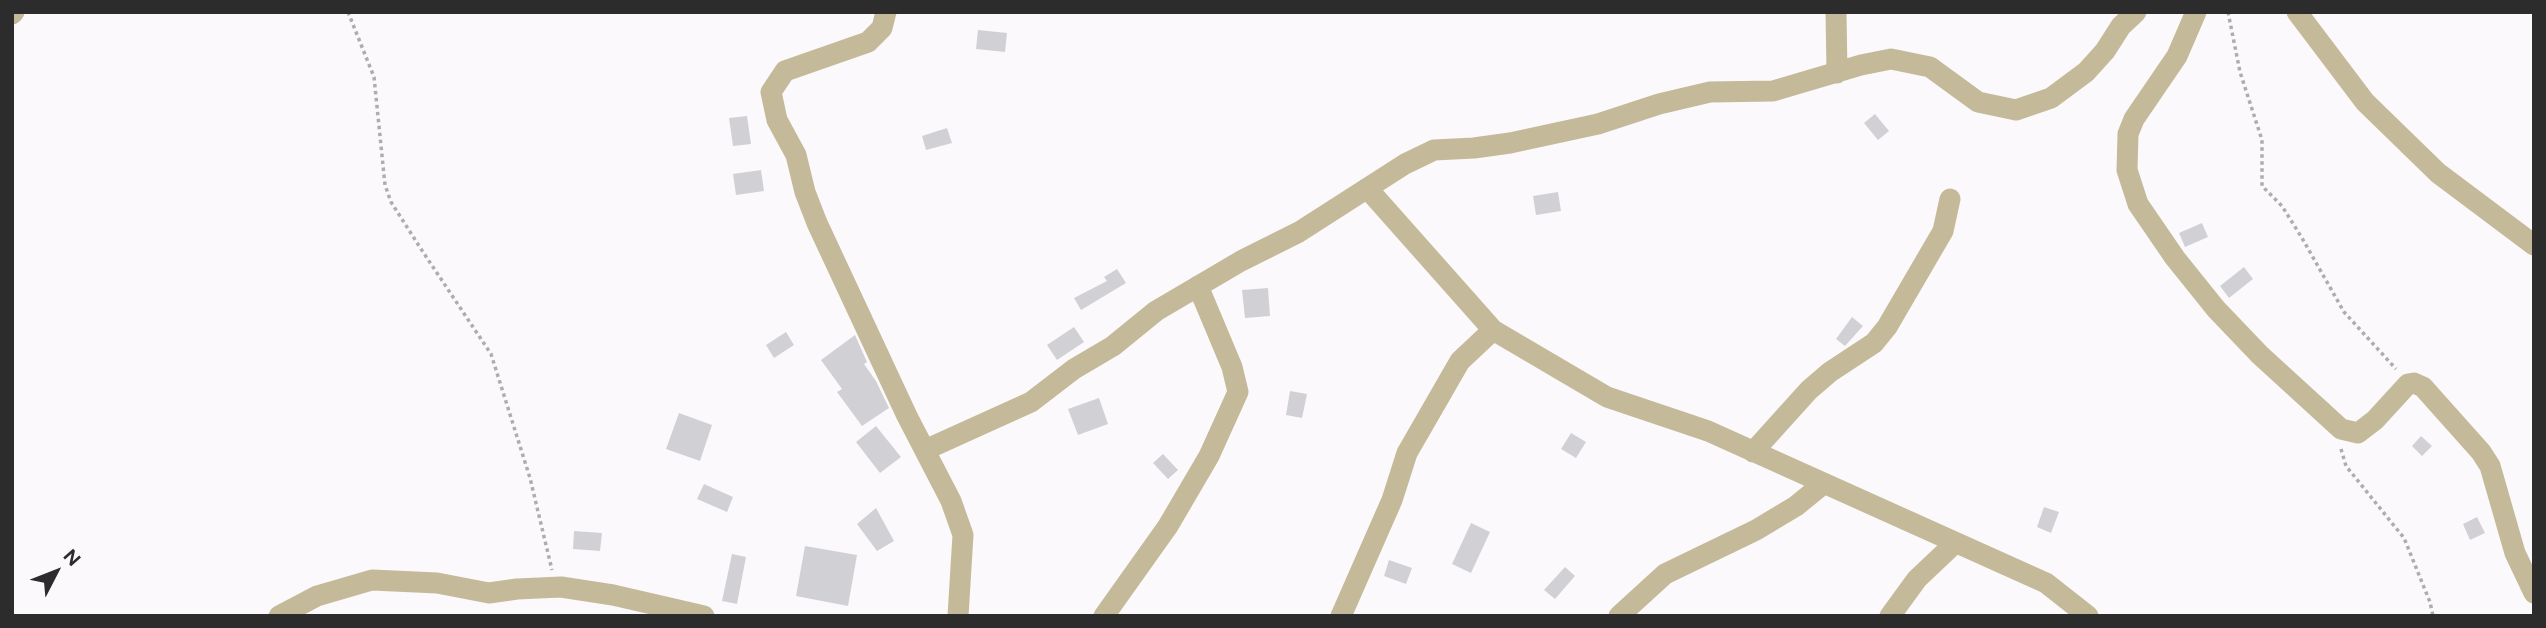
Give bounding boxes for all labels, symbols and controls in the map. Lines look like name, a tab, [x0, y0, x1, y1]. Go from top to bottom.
north arrow	[21, 537, 91, 607]
text: N	[59, 544, 85, 571]

